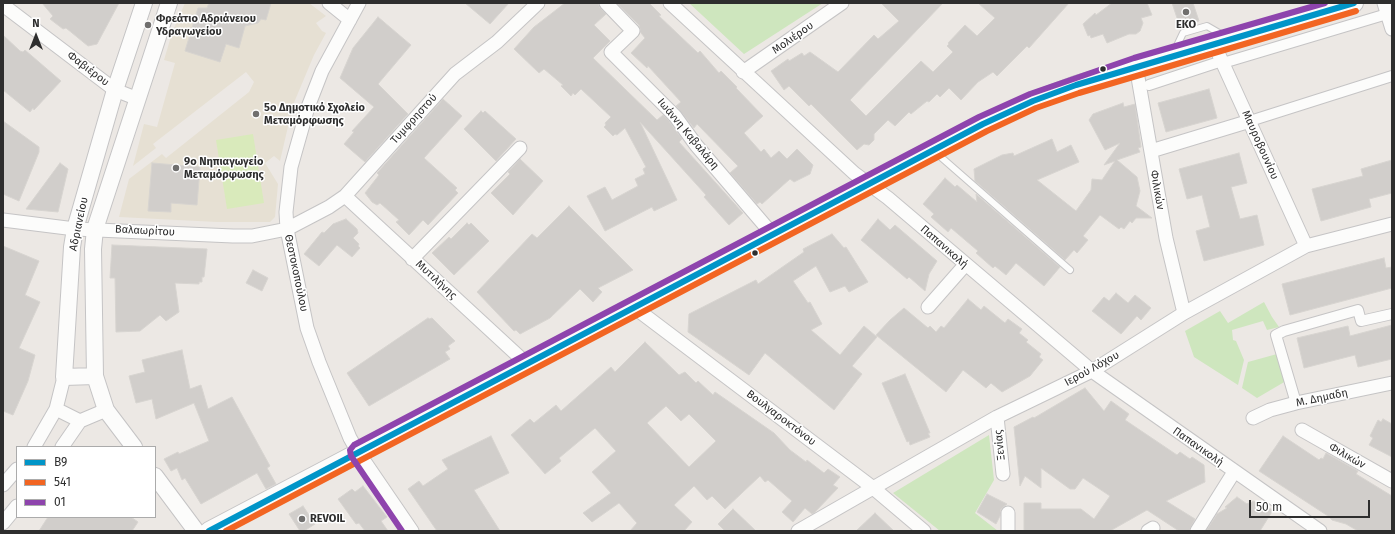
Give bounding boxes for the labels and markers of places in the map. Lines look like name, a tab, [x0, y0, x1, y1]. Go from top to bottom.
marker: EKO	[1181, 7, 1191, 17]
place label: Φρεάτιο Αδριάνειου Υδραγωγείου	[156, 12, 256, 38]
place label: EKO	[1176, 18, 1196, 32]
marker: Φρεάτιο Αδριάνειου Υδραγωγείου	[143, 20, 153, 30]
unlabelled marker	[1098, 64, 1108, 74]
place label: 5ο Δημοτικό Σχολείο Μεταμόρφωσης	[264, 101, 365, 127]
marker: 5ο Δημοτικό Σχολείο Μεταμόρφωσης	[251, 109, 261, 119]
place label: 9ο Νηπιαγωγείο Μεταμόρφωσης	[184, 155, 264, 181]
marker: 9ο Νηπιαγωγείο Μεταμόρφωσης	[171, 163, 181, 173]
unlabelled marker	[750, 248, 760, 258]
place label: REVOIL	[310, 512, 345, 526]
marker: REVOIL	[297, 514, 307, 524]

